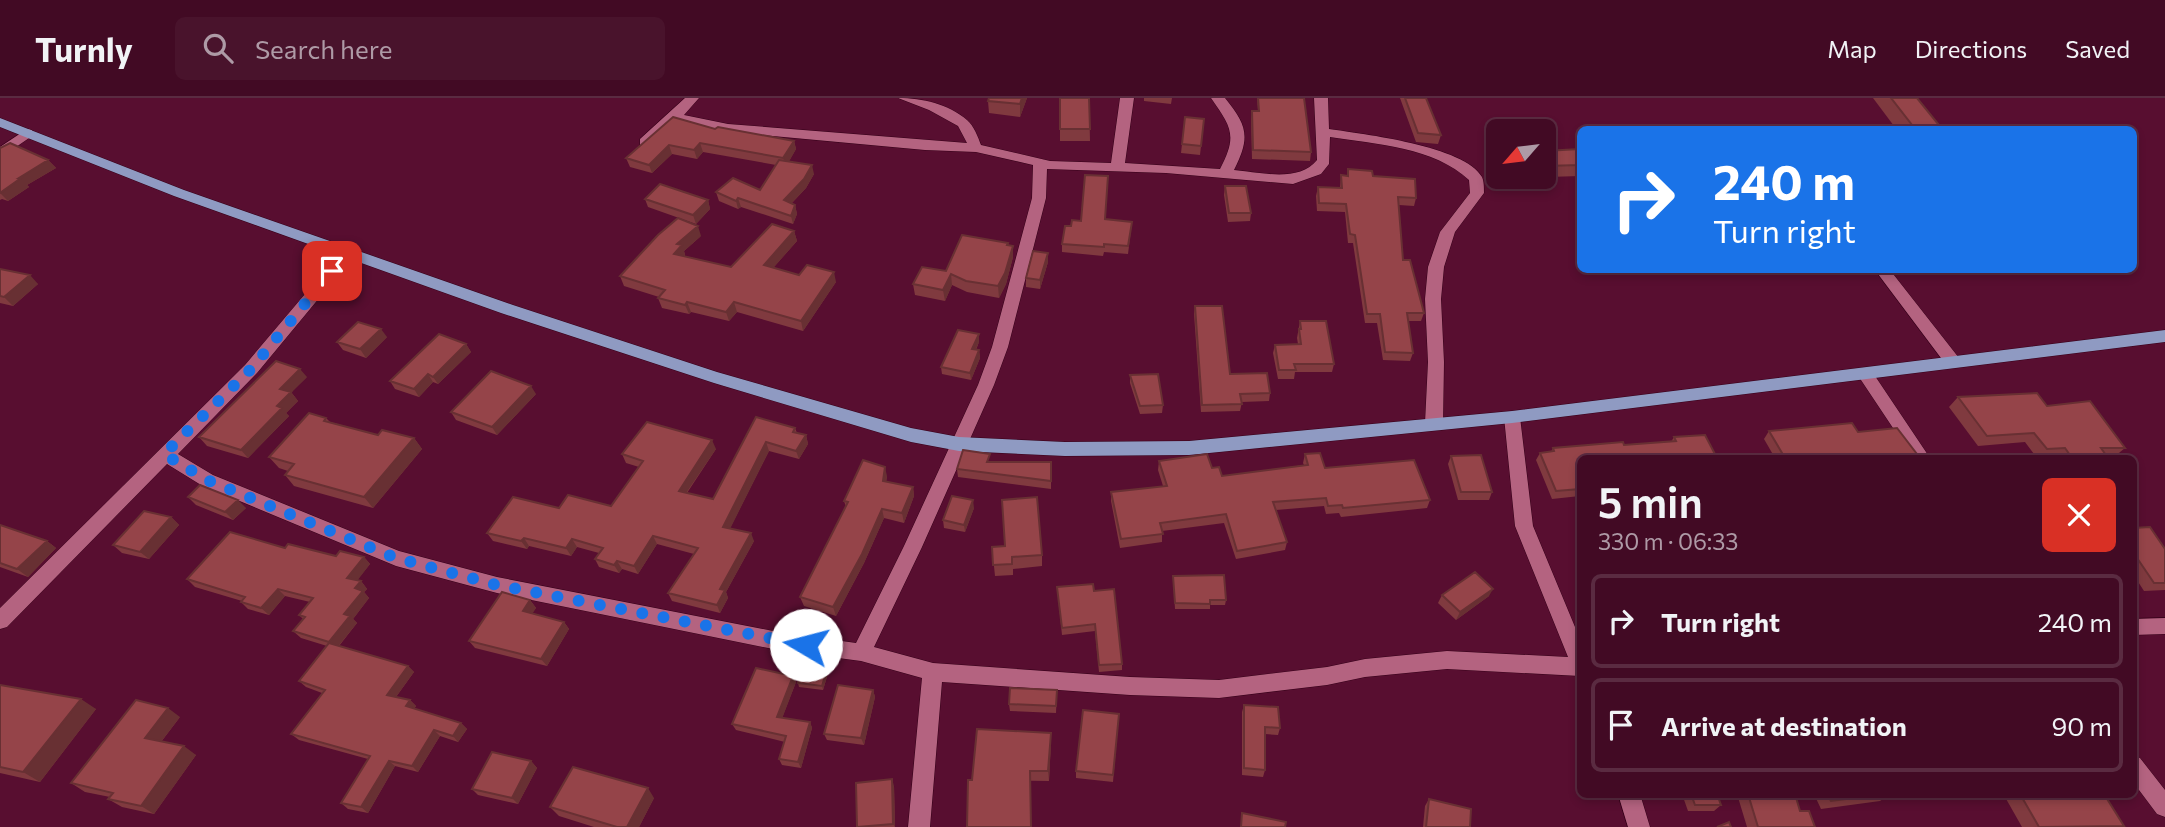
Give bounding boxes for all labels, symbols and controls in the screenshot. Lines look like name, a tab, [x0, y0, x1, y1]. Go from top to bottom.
search box	[175, 17, 665, 80]
text: Turnly	[35, 28, 133, 69]
icon: search	[199, 29, 237, 67]
text: Search here	[255, 33, 392, 64]
text: Map	[1827, 34, 1877, 63]
text: Directions	[1915, 34, 2027, 63]
text: Saved	[2065, 34, 2130, 63]
north arrow	[1486, 119, 1556, 189]
map controls	[1486, 119, 1556, 189]
text: 240 m	[1713, 150, 1855, 210]
icon: right	[1598, 154, 1689, 245]
text: Turn right	[1713, 210, 1856, 250]
pin	[302, 241, 362, 301]
icon: arrive	[313, 252, 351, 290]
text: 5 min	[1598, 475, 1703, 527]
button: close	[2042, 478, 2116, 552]
text: 330 m · 06:33	[1598, 527, 1738, 555]
icon: right	[1602, 602, 1640, 640]
text: Turn right	[1661, 606, 1780, 637]
text: 240 m	[2038, 606, 2112, 637]
position arrow	[769, 608, 843, 682]
icon: arrive	[1602, 706, 1640, 744]
text: Arrive at destination	[1661, 710, 1907, 741]
text: 90 m	[2052, 710, 2112, 741]

